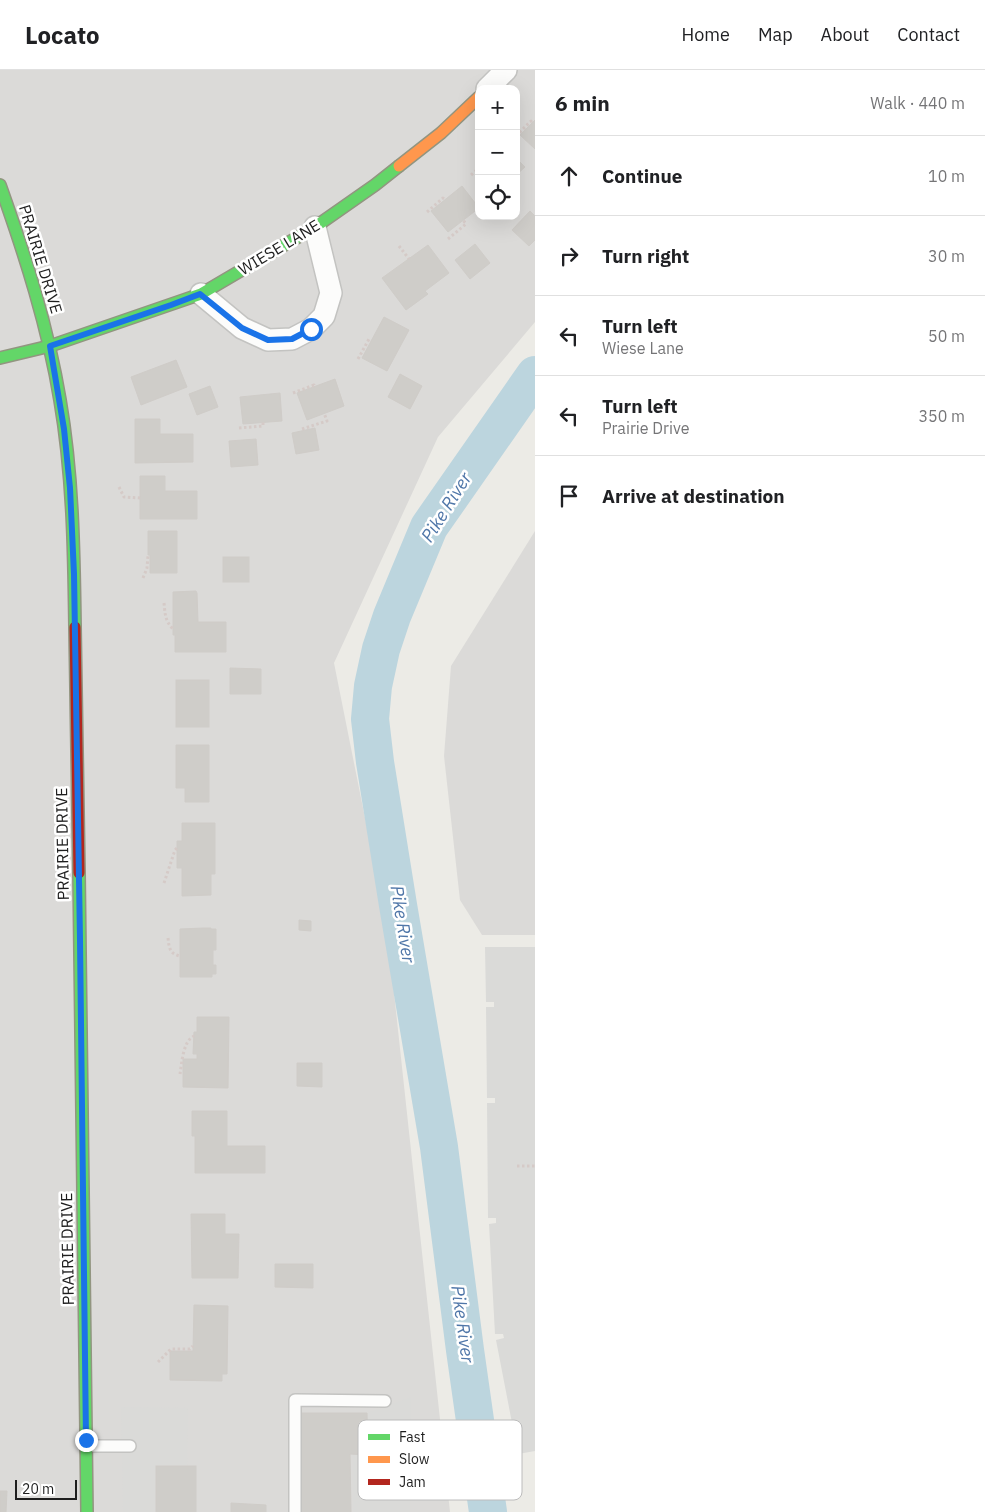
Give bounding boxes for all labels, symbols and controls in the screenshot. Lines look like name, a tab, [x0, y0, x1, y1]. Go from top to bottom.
text: Locato	[25, 19, 100, 51]
text: Home	[682, 23, 730, 46]
text: Map	[758, 23, 793, 46]
text: About	[821, 23, 869, 46]
text: Contact	[897, 23, 960, 46]
map controls	[475, 85, 520, 220]
button: +	[475, 85, 520, 130]
text: 6 min	[555, 89, 610, 117]
text: Walk · 440 m	[870, 93, 965, 113]
button: −	[475, 130, 520, 175]
icon: ahead	[555, 162, 583, 190]
text: Continue	[602, 164, 682, 188]
text: 10 m	[928, 166, 965, 186]
button: locate	[475, 175, 520, 220]
street label: PRAIRIE DRIVE	[15, 202, 67, 316]
street label: WIESE LANE	[235, 215, 323, 279]
icon: right	[555, 242, 583, 270]
text: Turn right	[602, 244, 689, 268]
text: 30 m	[928, 246, 965, 266]
text: Turn left	[602, 314, 678, 338]
route start	[300, 318, 323, 341]
icon: left	[555, 322, 583, 350]
text: 50 m	[928, 326, 965, 346]
text: Wiese Lane	[602, 338, 684, 358]
text: Turn left	[602, 394, 678, 418]
icon: left	[555, 402, 583, 430]
text: 350 m	[918, 406, 965, 426]
text: Prairie Drive	[602, 418, 689, 438]
water label: Pike River	[416, 467, 477, 546]
icon: arrive	[555, 482, 583, 510]
text: Arrive at destination	[602, 484, 785, 508]
street label: PRAIRIE DRIVE	[51, 787, 73, 901]
water label: Pike River	[386, 884, 421, 965]
street label: PRAIRIE DRIVE	[56, 1192, 78, 1306]
water label: Pike River	[446, 1284, 480, 1365]
legend	[358, 1420, 522, 1500]
text: Fast	[399, 1428, 425, 1446]
route end	[75, 1429, 98, 1452]
text: Slow	[399, 1450, 430, 1468]
text: Jam	[399, 1473, 426, 1491]
scale bar	[15, 1477, 78, 1500]
text: 20 m	[22, 1480, 54, 1498]

